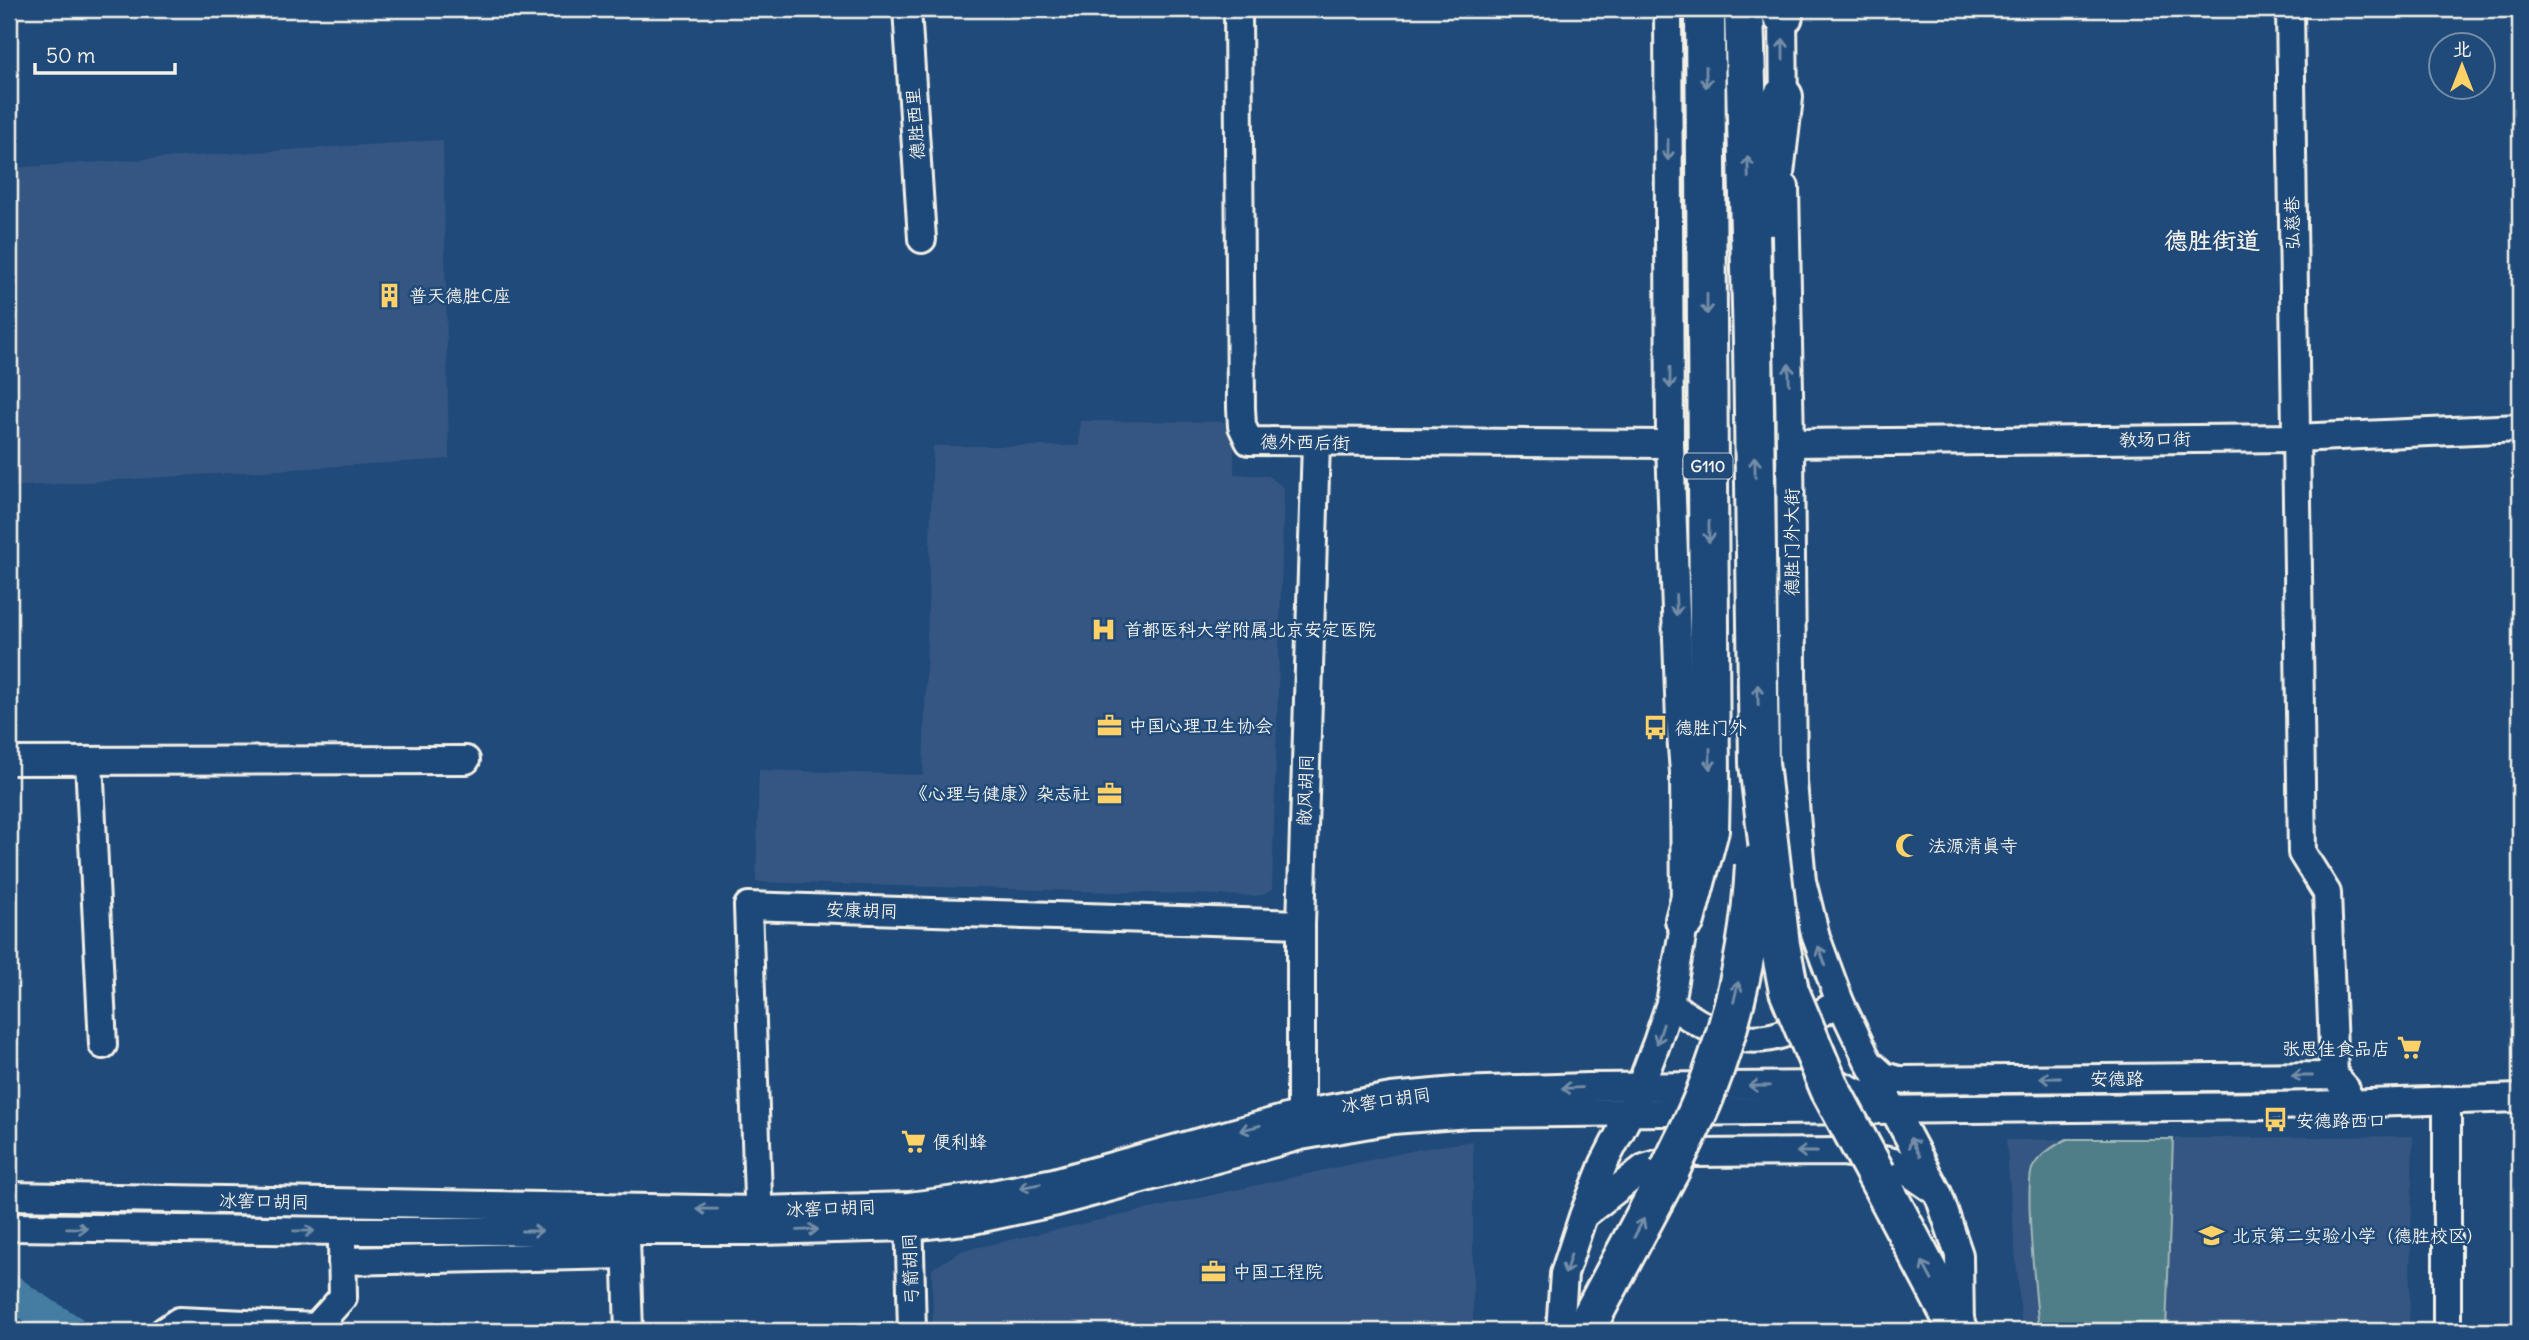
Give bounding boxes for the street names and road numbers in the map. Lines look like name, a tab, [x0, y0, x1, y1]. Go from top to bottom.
street label: 德胜西里	[901, 87, 929, 161]
street label: 弘慈巷	[2280, 196, 2304, 250]
street label: 教场口街	[2119, 427, 2191, 451]
street label: 德外西后街	[1260, 430, 1350, 454]
road number: G110	[1684, 453, 1732, 478]
street label: 德胜门外大街	[1780, 488, 1803, 596]
street label: 敞风胡同	[1292, 754, 1318, 826]
street label: 安康胡同	[826, 897, 898, 923]
street label: 安德路	[2090, 1067, 2144, 1090]
street label: 冰窖口胡同	[1340, 1082, 1432, 1118]
street label: 冰窖口胡同	[219, 1189, 309, 1213]
street label: 冰窖口胡同	[786, 1195, 876, 1221]
street label: 弓箭胡同	[897, 1233, 923, 1305]

